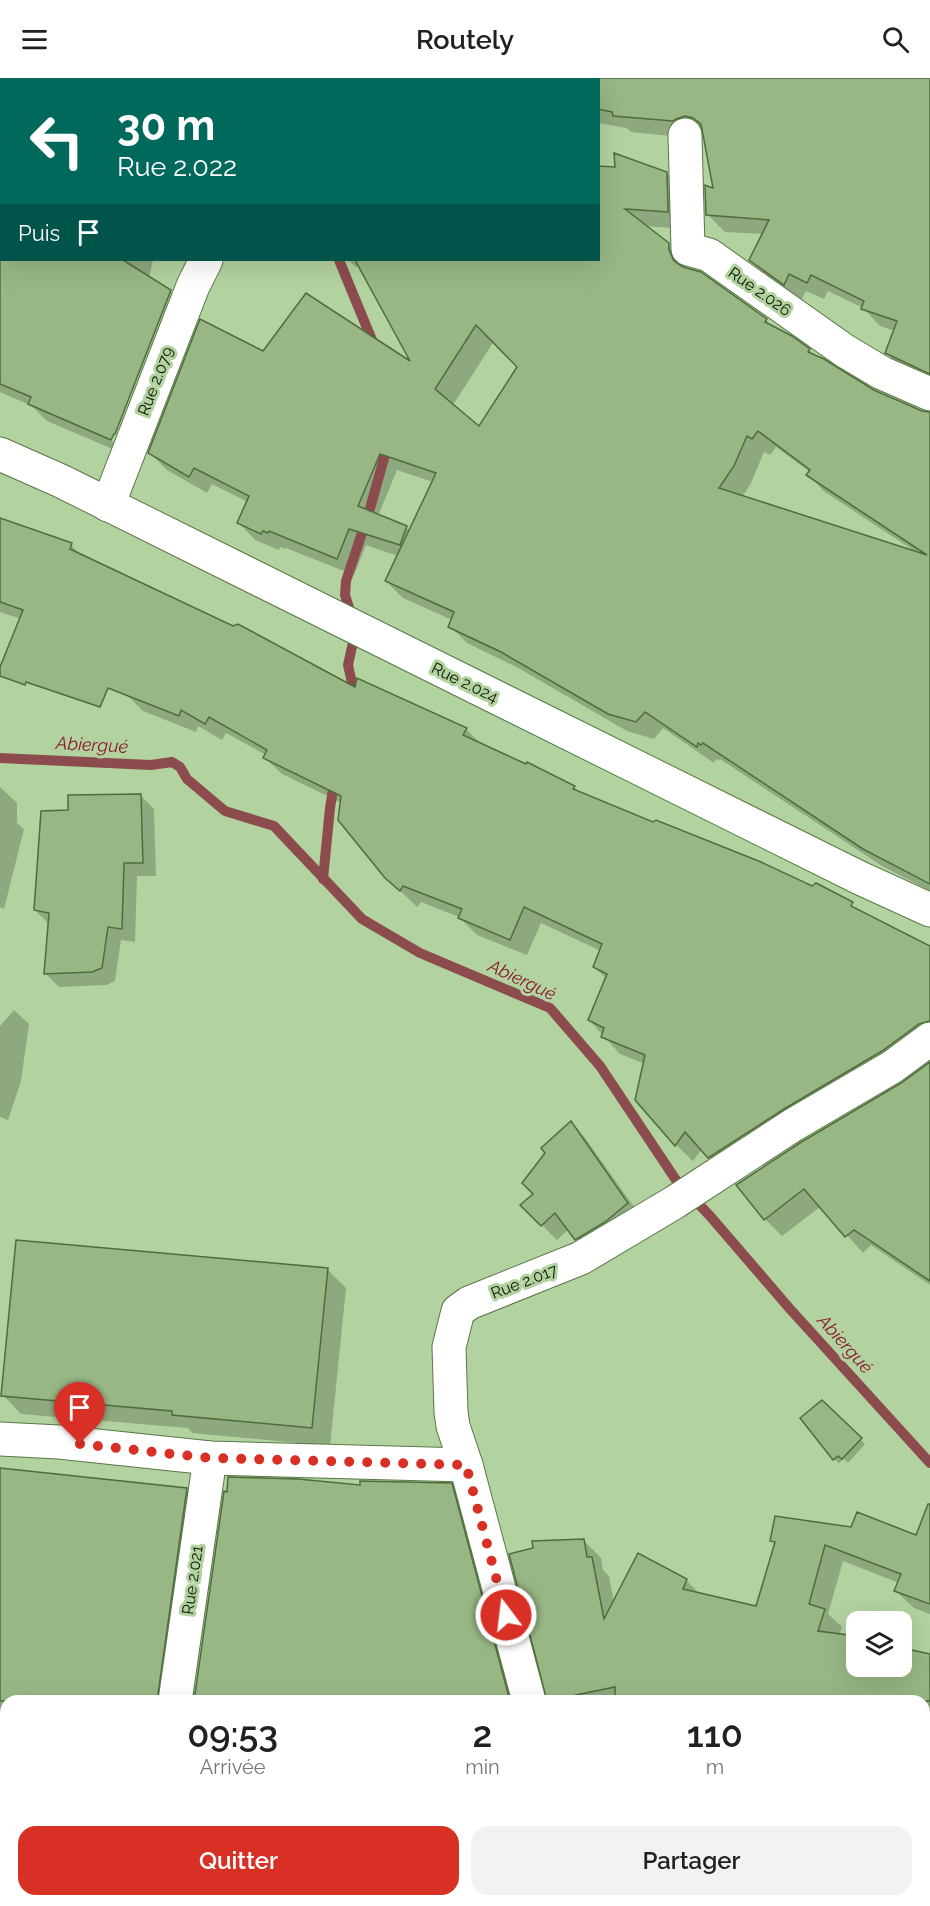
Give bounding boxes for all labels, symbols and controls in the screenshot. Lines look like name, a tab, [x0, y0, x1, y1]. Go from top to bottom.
icon: menu	[18, 23, 51, 56]
icon: search	[879, 23, 912, 56]
text: Routely	[416, 24, 514, 55]
text: 30 m	[117, 101, 215, 150]
icon: left	[18, 102, 96, 180]
text: Rue 2.022	[117, 151, 237, 182]
icon: arrive	[72, 216, 105, 249]
text: Puis	[18, 220, 60, 246]
street label: Rue 2.026	[725, 263, 795, 320]
street label: Rue 2.079	[134, 344, 177, 418]
street label: Rue 2.024	[428, 658, 501, 707]
water label: Abiergué	[54, 732, 129, 757]
water label: Abiergué	[484, 954, 560, 1004]
street label: Rue 2.017	[488, 1260, 561, 1303]
water label: Abiergué	[813, 1309, 878, 1378]
pin	[54, 1382, 105, 1444]
icon: arrive	[63, 1391, 96, 1424]
street label: Rue 2.021	[178, 1544, 207, 1616]
position arrow	[474, 1583, 538, 1647]
map controls	[846, 1611, 912, 1677]
button: layers	[846, 1611, 912, 1677]
text: 09:53	[187, 1713, 278, 1755]
text: 2	[473, 1713, 492, 1755]
text: 110	[687, 1713, 743, 1755]
text: Arrivée	[200, 1755, 265, 1779]
text: min	[465, 1755, 500, 1779]
text: m	[706, 1755, 724, 1779]
button: Quitter	[18, 1826, 459, 1895]
button: Partager	[471, 1826, 912, 1895]

